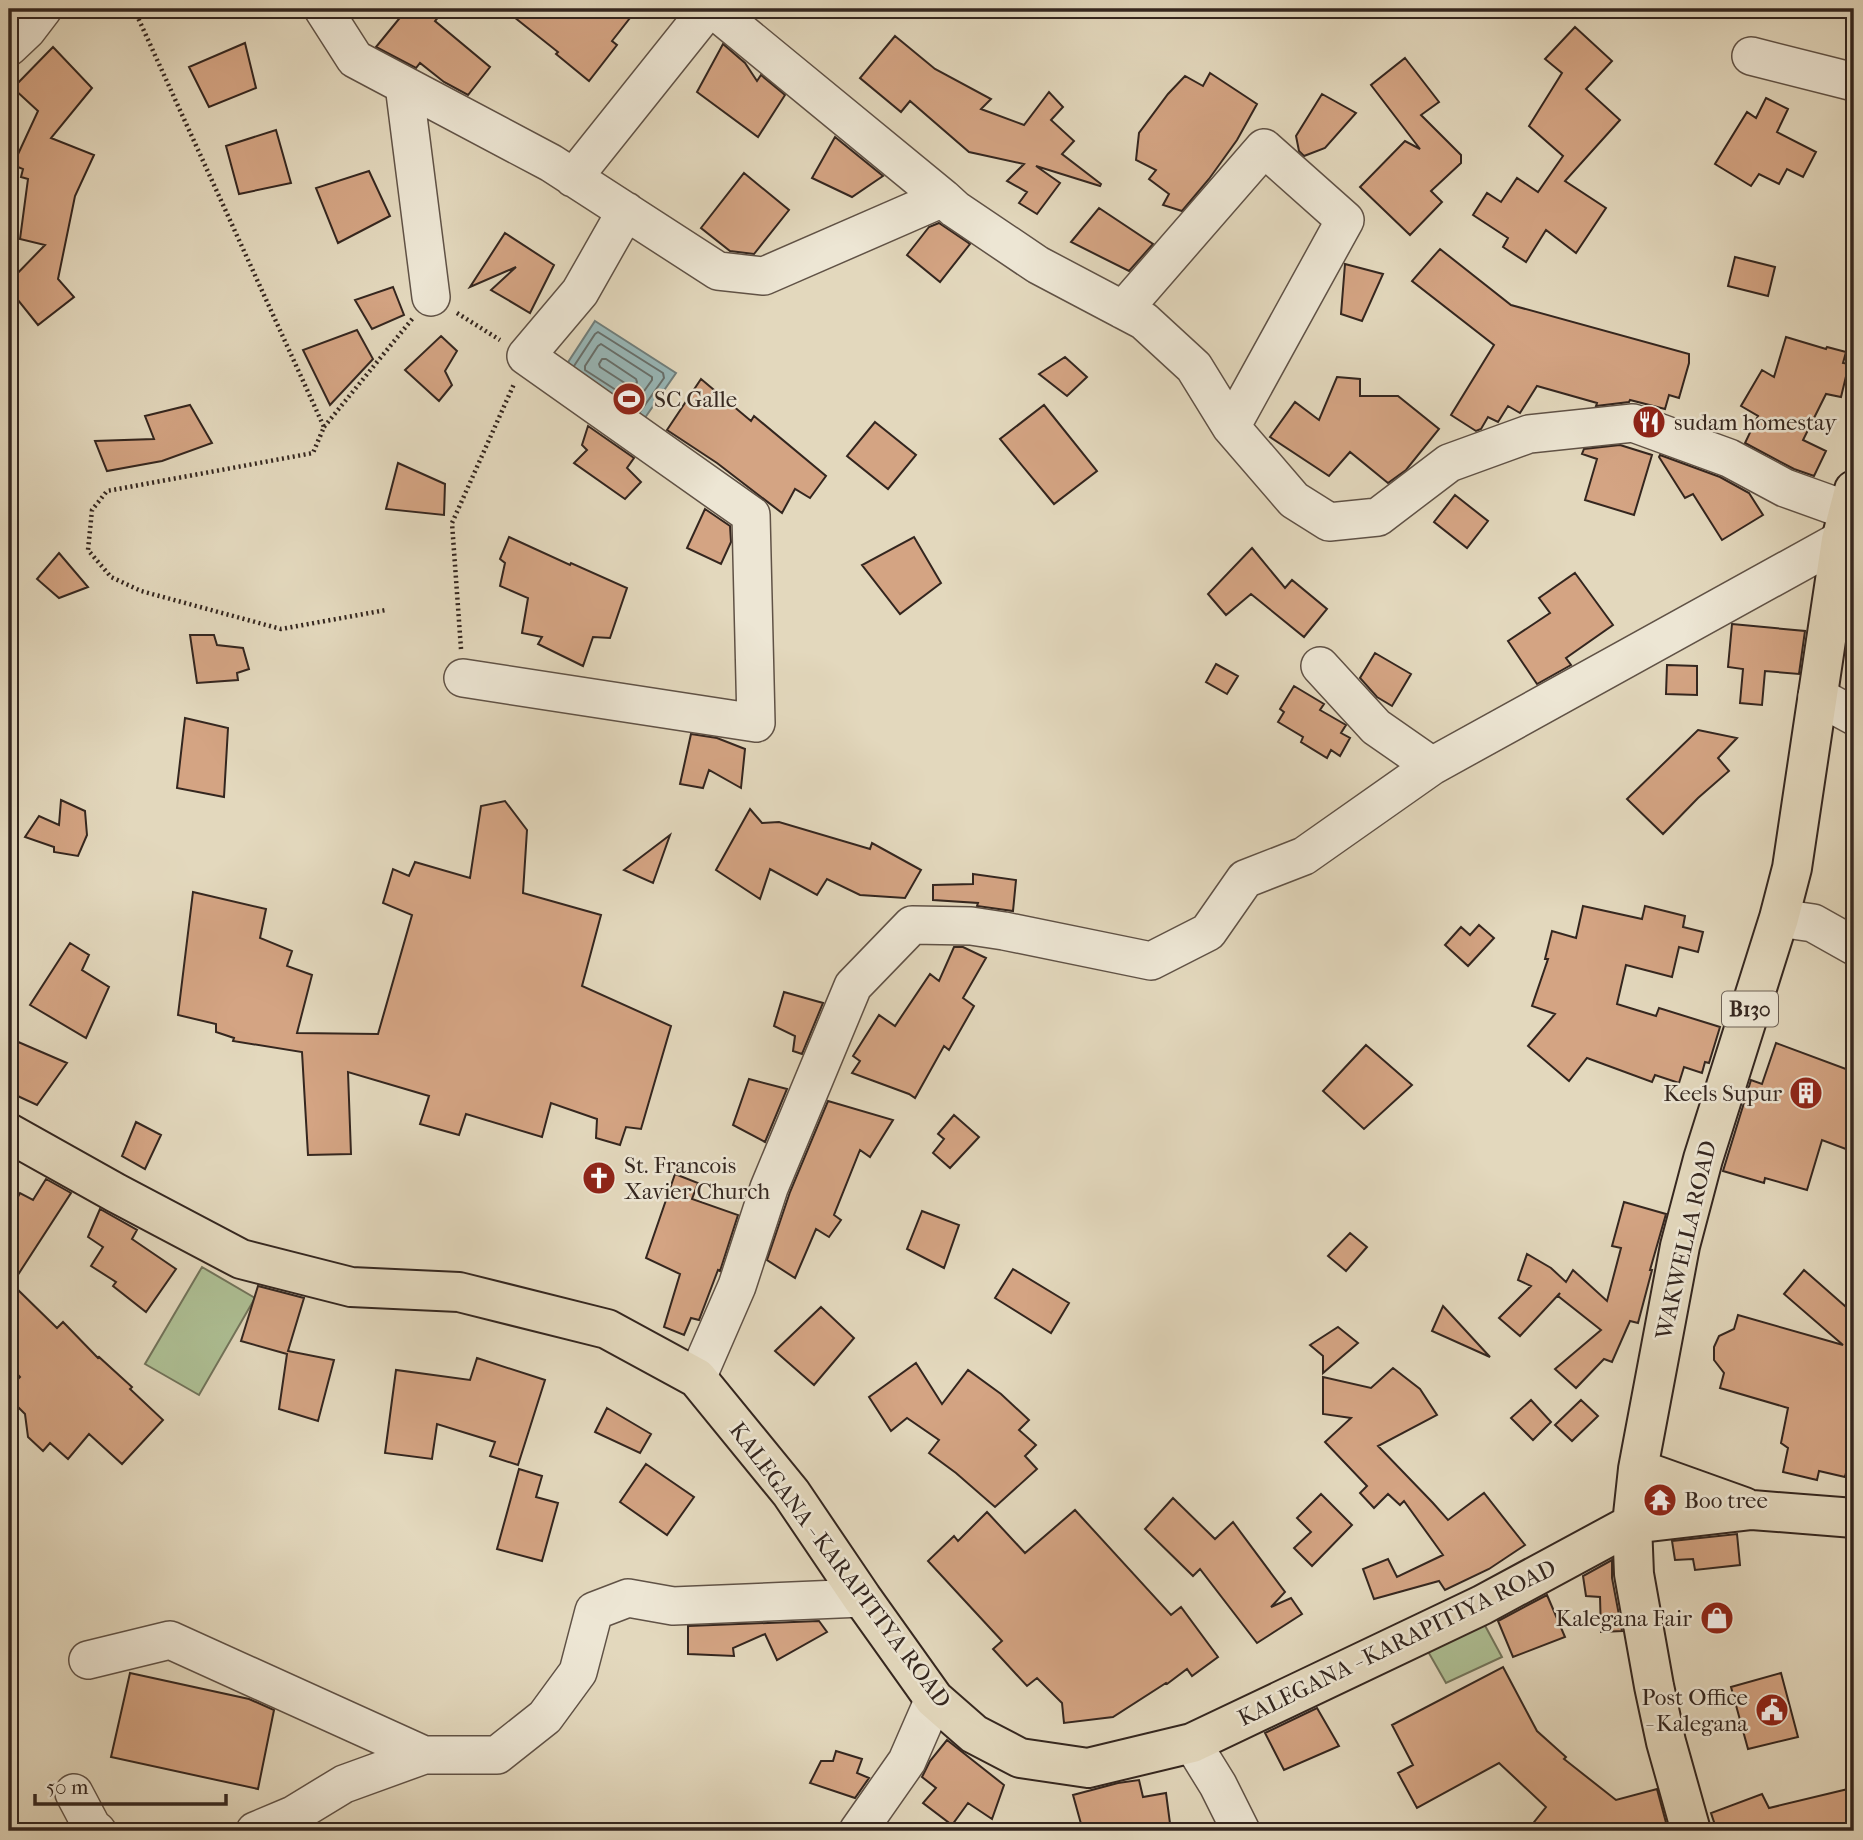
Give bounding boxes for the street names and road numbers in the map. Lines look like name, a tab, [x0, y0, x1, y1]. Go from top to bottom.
road number: B130	[1722, 992, 1778, 1026]
street label: WAKWELLA ROAD	[1650, 1138, 1722, 1343]
street label: KALEGANA - KARAPITIYA ROAD	[724, 1417, 956, 1713]
street label: KALEGANA - KARAPITIYA ROAD	[1234, 1554, 1560, 1732]

